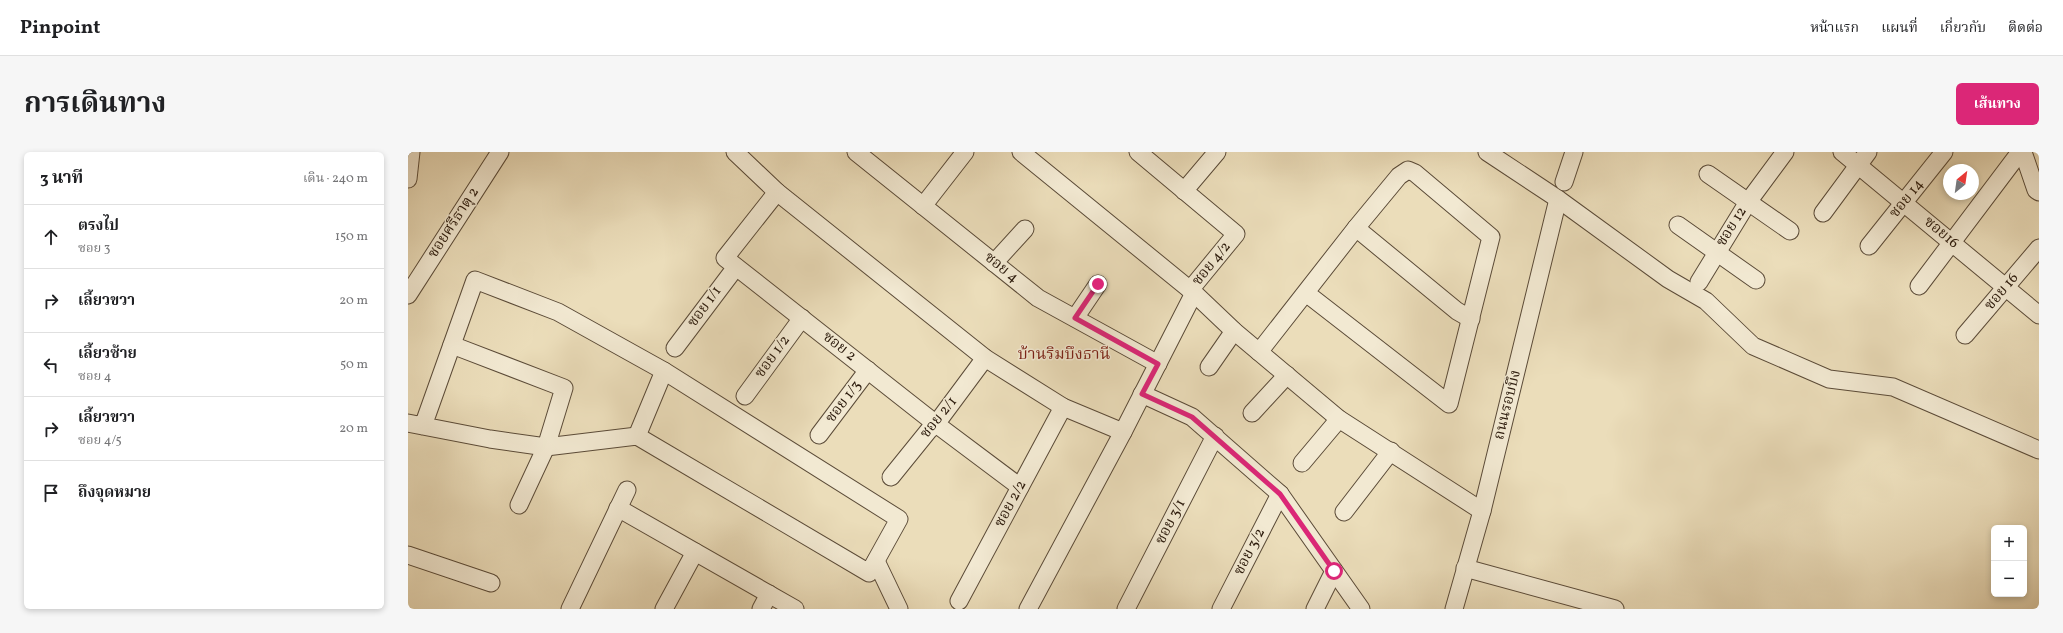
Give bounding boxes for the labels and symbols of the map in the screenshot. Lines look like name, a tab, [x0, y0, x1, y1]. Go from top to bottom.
north arrow	[1943, 164, 1979, 200]
street label: ซอย 14	[1885, 175, 1929, 223]
street label: ซอยศรีธาตุ 2	[423, 183, 485, 263]
street label: ซอย 12	[1712, 203, 1752, 251]
street label: ซอย16	[1919, 212, 1963, 254]
street label: ซอย 4/2	[1188, 237, 1236, 291]
street label: ซอย 4	[979, 248, 1023, 288]
street label: ซอย 16	[1980, 269, 2024, 315]
route end	[1089, 275, 1107, 293]
street label: ซอย 1/1	[683, 282, 727, 332]
street label: ซอย 2	[818, 327, 860, 367]
street label: ซอย 1/2	[750, 331, 796, 383]
district label: บ้านริมบึงธานี	[1018, 344, 1110, 366]
street label: ถนนรอบบึง	[1489, 368, 1527, 442]
street label: ซอย 1/3	[821, 376, 867, 428]
street label: ซอย 2/1	[916, 392, 962, 444]
street label: ซอย 2/2	[990, 477, 1032, 531]
street label: ซอย 3/1	[1151, 496, 1191, 548]
street label: ซอย 3/2	[1229, 525, 1271, 579]
route start	[1325, 562, 1343, 580]

